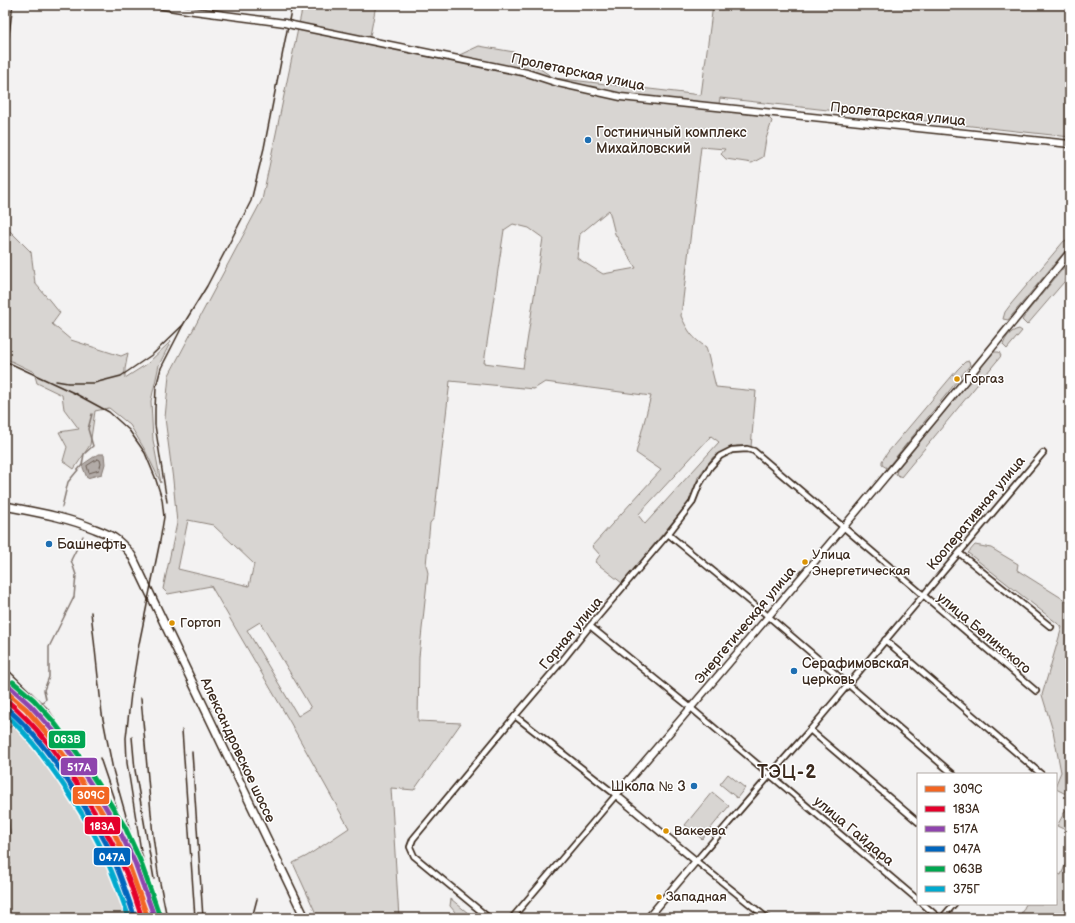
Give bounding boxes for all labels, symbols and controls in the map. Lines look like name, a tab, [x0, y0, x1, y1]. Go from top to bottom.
street label: Пролетарская улица	[510, 50, 647, 95]
street label: Пролетарская улица	[829, 98, 967, 130]
place label: Гостиничный комплекс Михайловский	[596, 124, 747, 157]
marker: Гостиничный комплекс Михайловский	[583, 135, 593, 145]
place label: Горгаз	[964, 371, 1004, 387]
marker: Горгаз	[952, 374, 962, 384]
street label: Кооперативная улица	[923, 452, 1029, 574]
place label: Башнефть	[57, 536, 126, 553]
marker: Башнефть	[44, 539, 54, 549]
place label: Улица Энергетическая	[812, 547, 910, 579]
marker: Улица Энергетическая	[800, 557, 810, 567]
street label: Энергетическая улица	[691, 562, 800, 687]
street label: улица Белинского	[934, 589, 1034, 677]
street label: Горная улица	[536, 593, 607, 673]
place label: Гортоп	[180, 615, 221, 631]
marker: Гортоп	[167, 618, 177, 628]
place label: Серафимовская церковь	[802, 655, 909, 688]
marker: Серафимовская церковь	[789, 666, 799, 676]
street label: Александровское шоссе	[196, 674, 279, 825]
line badge: 063В	[48, 730, 86, 749]
text: 063В	[54, 733, 80, 746]
line badge: 517А	[60, 757, 98, 776]
text: 517А	[67, 761, 91, 774]
district label: ТЭЦ-2	[757, 762, 817, 783]
legend	[917, 773, 1057, 905]
place label: Школа № 3	[611, 778, 686, 795]
marker: Школа № 3	[689, 781, 699, 791]
text: 309С	[953, 782, 983, 797]
line badge: 309С	[72, 786, 110, 805]
text: 309С	[77, 789, 105, 802]
street label: улица Гайдара	[810, 793, 898, 870]
text: 183А	[953, 802, 980, 817]
line badge: 183А	[84, 816, 121, 835]
text: 183А	[90, 820, 114, 833]
text: 517А	[953, 822, 978, 837]
place label: Вакеева	[674, 823, 726, 839]
marker: Вакеева	[661, 826, 671, 836]
text: 047А	[953, 842, 981, 857]
line badge: 047А	[93, 847, 131, 866]
text: 047А	[99, 851, 125, 864]
text: 063В	[953, 862, 983, 877]
text: 375Г	[953, 882, 980, 897]
place label: Западная	[666, 889, 727, 905]
marker: Западная	[654, 892, 664, 902]

